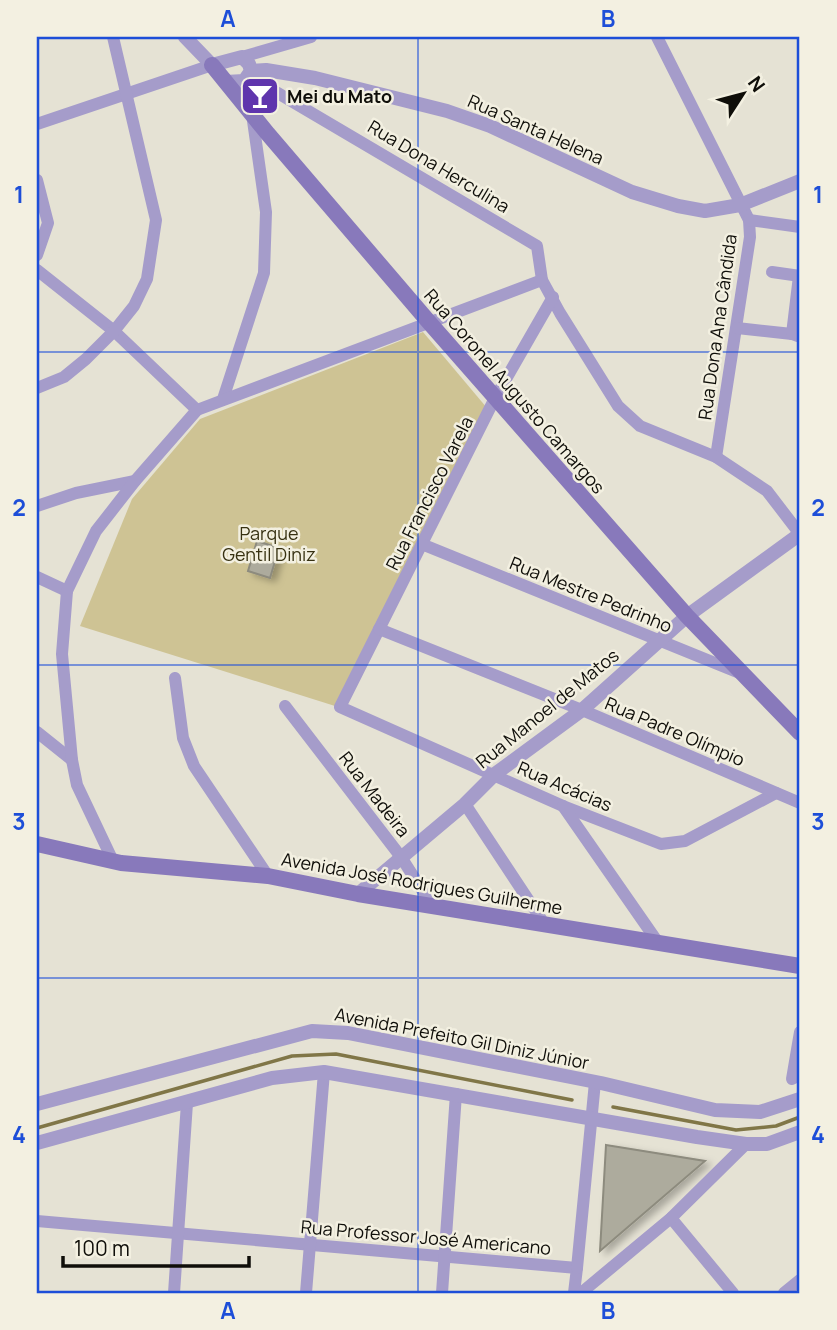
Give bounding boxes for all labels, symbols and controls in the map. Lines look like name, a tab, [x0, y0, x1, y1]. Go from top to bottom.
text: A	[220, 2, 236, 34]
text: B	[601, 2, 615, 34]
north arrow	[708, 60, 778, 130]
text: N	[742, 71, 771, 97]
bar icon: Mei du Mato	[239, 75, 281, 117]
place label: Mei du Mato	[287, 84, 392, 108]
street label: Rua Santa Helena	[464, 88, 608, 170]
street label: Rua Dona Herculina	[364, 114, 514, 218]
text: 1	[14, 178, 24, 210]
text: 1	[813, 178, 823, 210]
street label: Rua Dona Ana Cândida	[692, 233, 742, 421]
street label: Rua Coronel Augusto Camargos	[419, 283, 611, 499]
street label: Rua Francisco Varela	[380, 412, 478, 574]
text: 2	[12, 491, 26, 523]
text: 2	[811, 491, 825, 523]
park label: Parque Gentil Diniz	[222, 521, 316, 566]
street label: Rua Mestre Pedrinho	[506, 550, 676, 638]
street label: Rua Manoel de Matos	[471, 643, 623, 773]
street label: Rua Padre Olímpio	[602, 691, 748, 771]
street label: Rua Madeira	[334, 746, 416, 842]
street label: Rua Acácias	[514, 755, 616, 817]
text: 3	[12, 805, 26, 837]
text: 3	[811, 805, 825, 837]
street label: Avenida José Rodrigues Guilherme	[280, 846, 564, 920]
street label: Avenida Prefeito Gil Diniz Júnior	[333, 1002, 592, 1075]
text: 4	[12, 1118, 26, 1150]
text: 4	[811, 1118, 825, 1150]
street label: Rua Professor José Americano	[300, 1214, 552, 1260]
scale bar	[63, 1225, 248, 1269]
text: 100 m	[74, 1234, 130, 1262]
text: A	[220, 1294, 236, 1326]
text: B	[601, 1294, 615, 1326]

